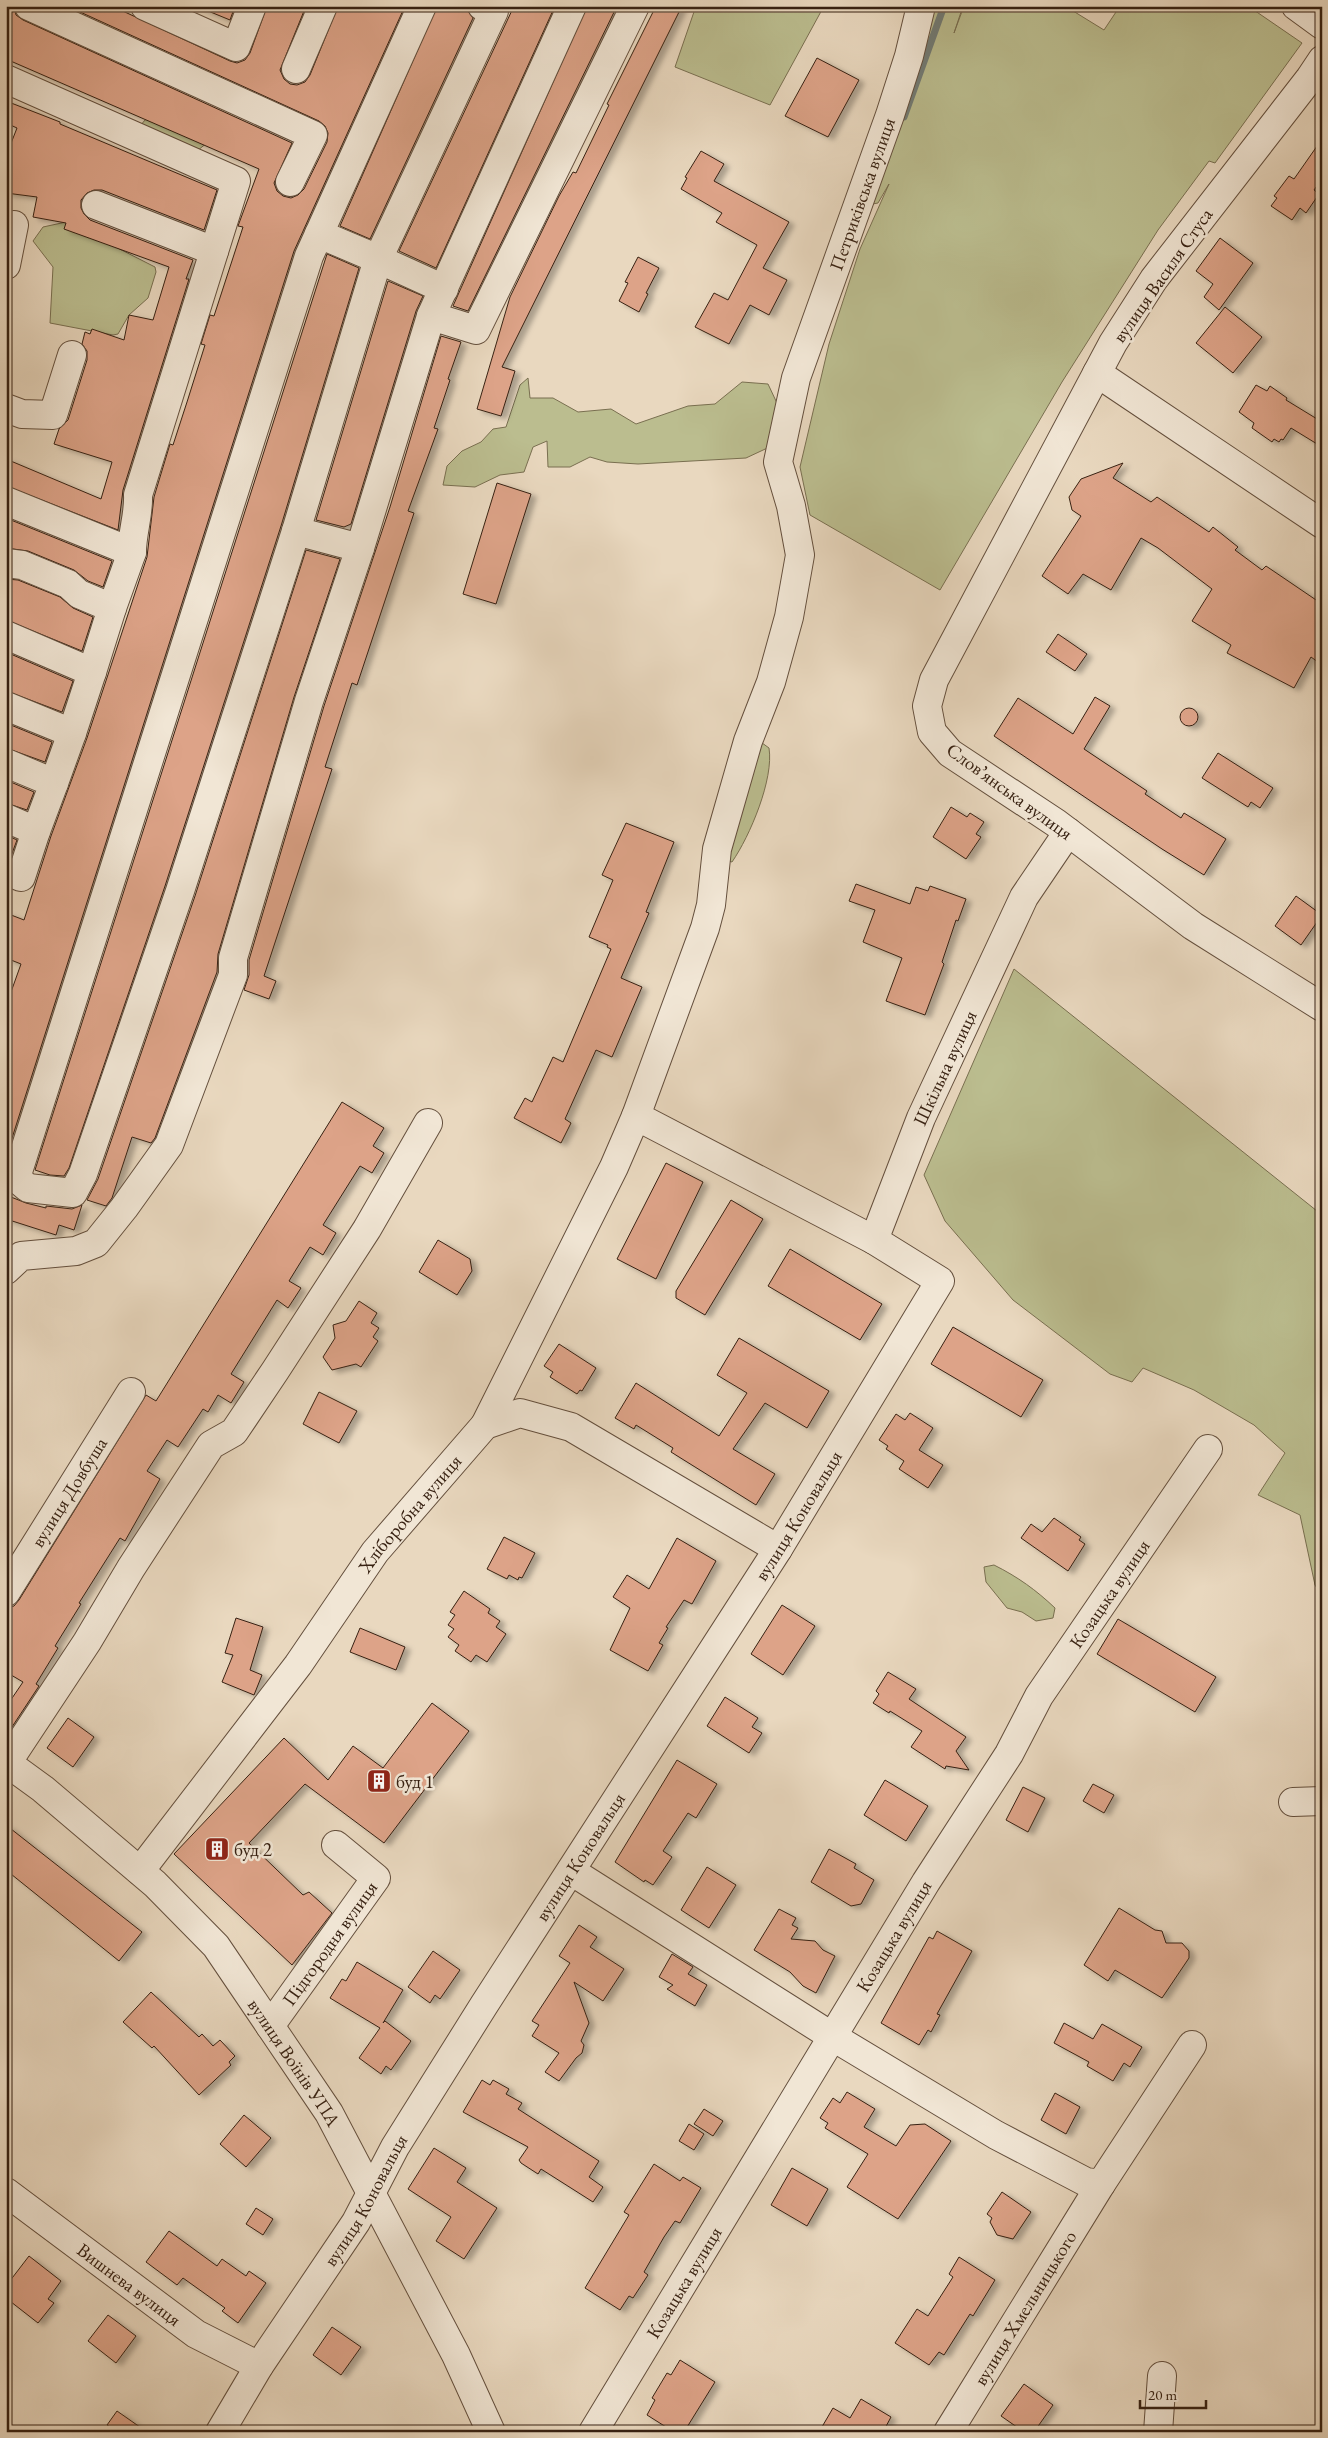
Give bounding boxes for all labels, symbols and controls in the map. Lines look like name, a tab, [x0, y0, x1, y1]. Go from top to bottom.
street label: Петриківська вулиця	[823, 114, 901, 274]
street label: вулиця Василя Стуса	[1107, 203, 1218, 347]
street label: Словʼянська вулиця	[942, 737, 1078, 846]
street label: Шкільна вулиця	[907, 1006, 983, 1130]
street label: вулиця Довбуша	[25, 1432, 113, 1552]
street label: вулиця Коновальця	[749, 1445, 848, 1586]
street label: Хліборобна вулиця	[352, 1449, 468, 1579]
street label: Козацька вулиця	[1063, 1534, 1156, 1653]
building icon: буд 1	[366, 1768, 392, 1794]
place label: буд 1	[396, 1769, 434, 1794]
street label: вулиця Коновальця	[529, 1787, 631, 1926]
building icon: буд 2	[204, 1836, 230, 1862]
place label: буд 2	[234, 1837, 272, 1862]
street label: Козацька вулиця	[850, 1875, 938, 1997]
street label: Підгородня вулиця	[277, 1876, 383, 2011]
street label: вулиця Воїнів УПА	[242, 1994, 346, 2132]
street label: вулиця Коновальця	[318, 2129, 413, 2271]
street label: Козацька вулиця	[641, 2221, 728, 2343]
street label: вулиця Хмельницького	[968, 2226, 1082, 2390]
street label: Вишнева вулиця	[72, 2237, 187, 2332]
scale bar	[1140, 2378, 1207, 2410]
text: 20 m	[1148, 2385, 1177, 2404]

